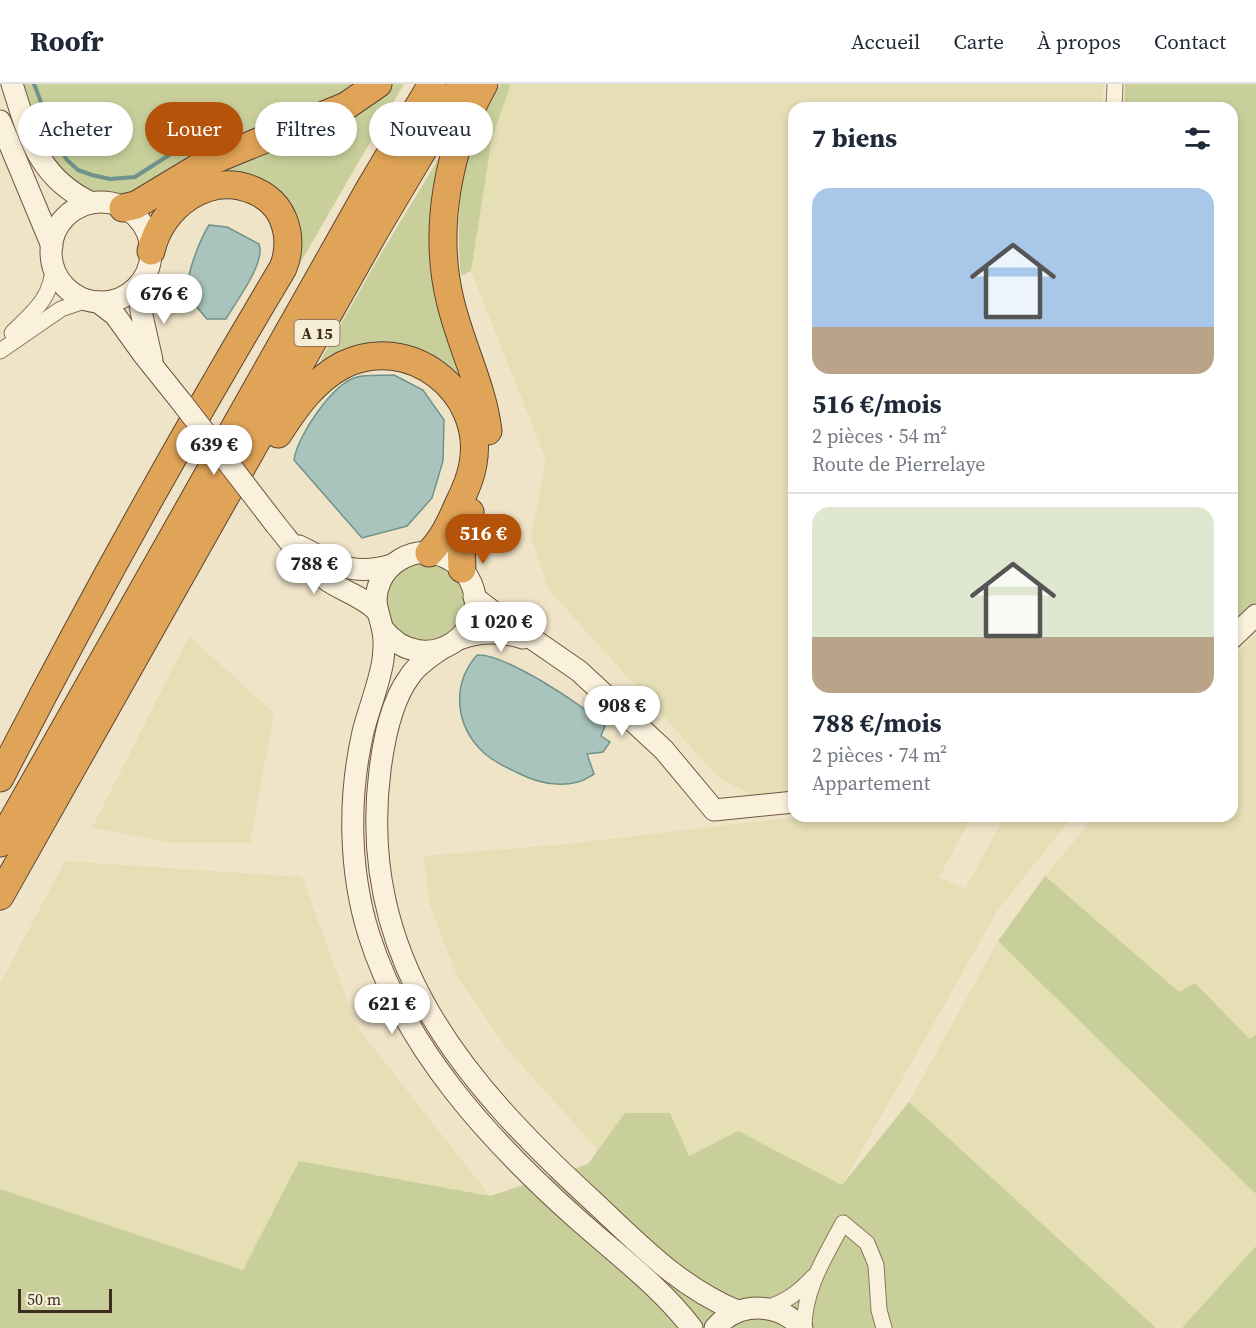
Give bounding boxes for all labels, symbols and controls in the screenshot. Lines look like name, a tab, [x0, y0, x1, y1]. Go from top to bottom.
text: Roofr	[30, 22, 104, 60]
text: Accueil	[851, 27, 920, 56]
text: Carte	[953, 27, 1004, 56]
text: À propos	[1037, 27, 1121, 56]
text: Contact	[1154, 27, 1226, 56]
chip: Acheter	[18, 102, 133, 156]
chip: Louer	[145, 102, 243, 156]
chip: Filtres	[255, 102, 357, 156]
chip: Nouveau	[369, 102, 493, 156]
text: 7 biens	[812, 120, 897, 156]
icon: filters	[1181, 122, 1214, 155]
icon: home	[959, 227, 1067, 335]
pin: 676 €	[122, 274, 206, 325]
text: 676 €	[140, 279, 188, 307]
road number: A 15	[294, 320, 340, 346]
text: 516 €/mois	[812, 386, 942, 422]
text: 2 pièces · 54 m²	[812, 422, 947, 450]
pin: 639 €	[172, 425, 256, 476]
text: 639 €	[190, 430, 238, 458]
text: Route de Pierrelaye	[812, 450, 985, 478]
pin: 516 €	[441, 514, 525, 565]
text: 516 €	[459, 519, 507, 547]
pin: 788 €	[272, 544, 356, 595]
icon: home	[959, 546, 1067, 654]
text: 788 €	[290, 549, 338, 577]
pin: 1 020 €	[446, 602, 556, 653]
text: 1 020 €	[470, 607, 532, 635]
pin: 908 €	[580, 686, 664, 737]
text: 908 €	[598, 691, 646, 719]
text: 788 €/mois	[812, 705, 942, 741]
text: 2 pièces · 74 m²	[812, 741, 947, 769]
text: Appartement	[812, 769, 930, 797]
pin: 621 €	[350, 984, 434, 1035]
text: 621 €	[368, 989, 416, 1017]
scale bar	[18, 1286, 112, 1314]
text: 50 m	[27, 1288, 61, 1310]

